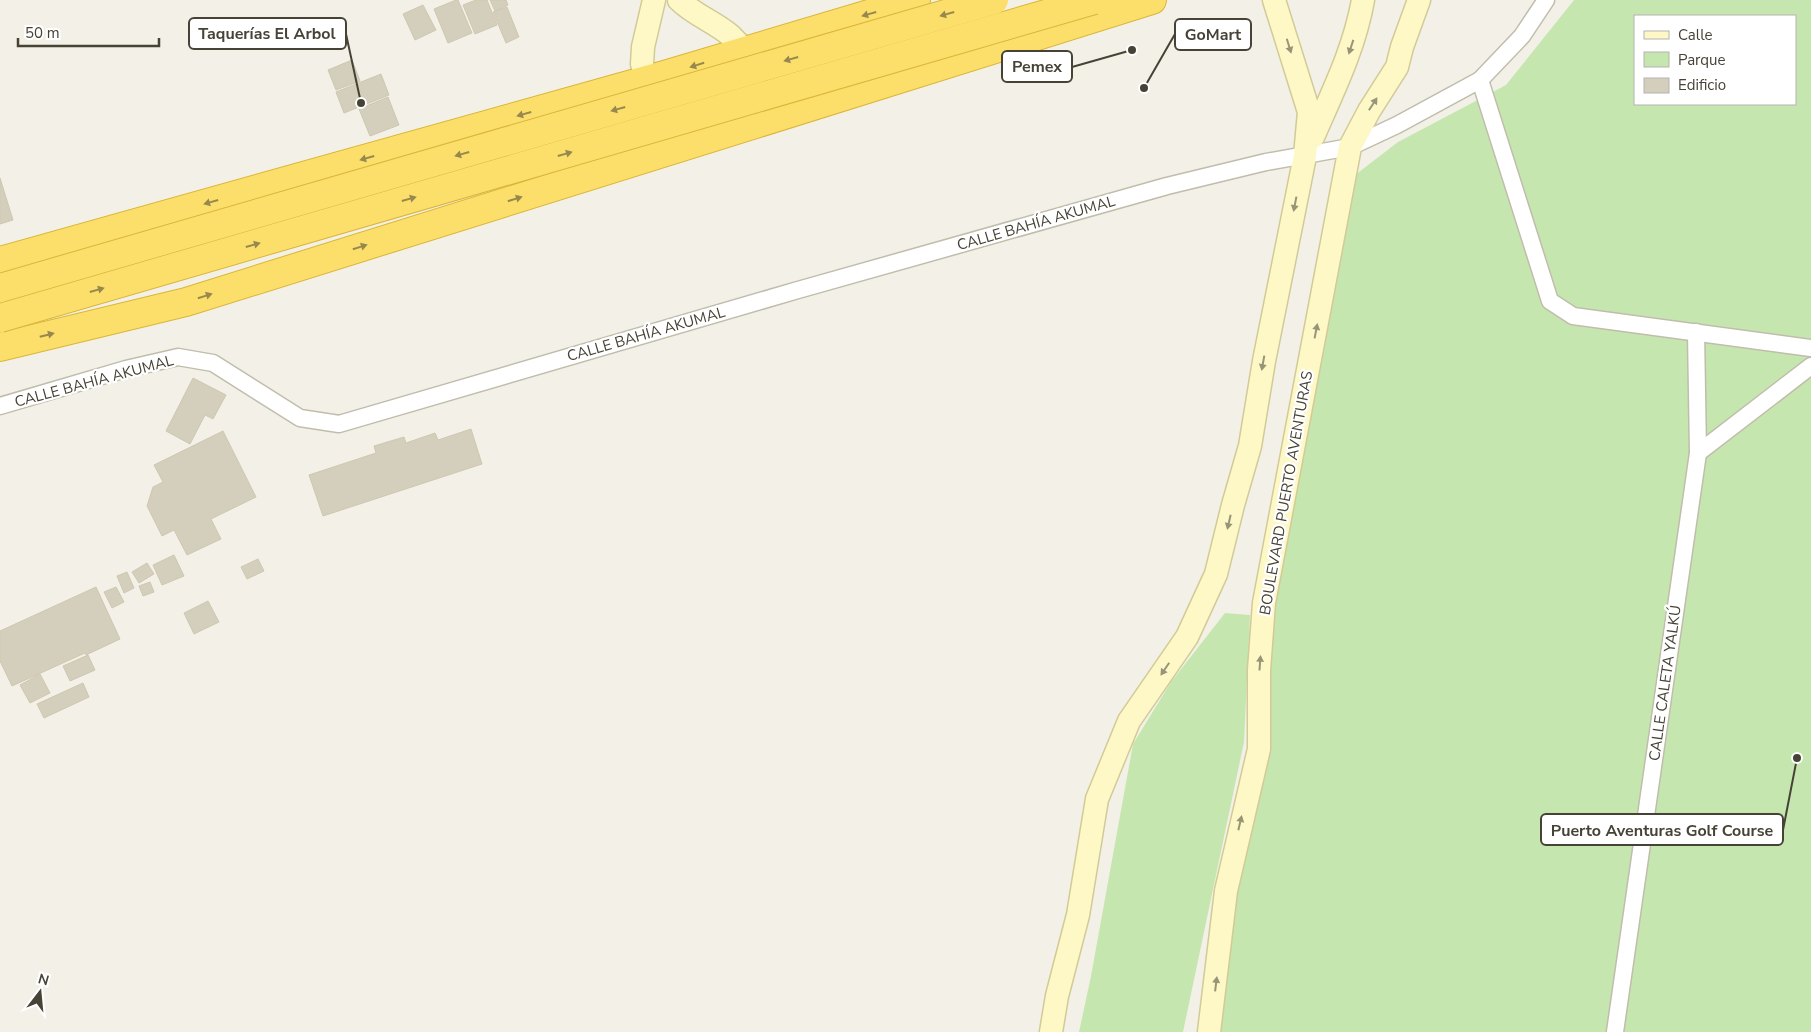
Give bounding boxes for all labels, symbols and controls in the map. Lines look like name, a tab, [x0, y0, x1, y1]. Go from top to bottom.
one-way arrow	[862, 10, 877, 18]
one-way arrow	[939, 10, 954, 18]
scale bar	[18, 15, 159, 47]
legend	[1634, 15, 1796, 105]
callout: Taquerías El Arbol	[189, 18, 346, 49]
callout: GoMart	[1175, 19, 1251, 50]
text: 50 m	[25, 23, 60, 43]
text: Taquerías El Arbol	[198, 23, 336, 45]
text: GoMart	[1185, 24, 1242, 46]
text: Calle	[1678, 25, 1713, 45]
one-way arrow	[1286, 39, 1294, 54]
one-way arrow	[1347, 40, 1355, 55]
text: Parque	[1678, 50, 1726, 70]
callout: Pemex	[1002, 51, 1072, 82]
one-way arrow	[783, 55, 798, 63]
text: Pemex	[1012, 56, 1062, 78]
one-way arrow	[689, 61, 704, 69]
text: Edificio	[1678, 75, 1726, 95]
one-way arrow	[1368, 97, 1378, 111]
one-way arrow	[610, 105, 625, 113]
one-way arrow	[516, 110, 531, 118]
one-way arrow	[558, 149, 573, 157]
one-way arrow	[454, 150, 469, 158]
one-way arrow	[360, 154, 375, 162]
street label: CALLE BAHÍA AKUMAL	[955, 191, 1117, 255]
one-way arrow	[508, 194, 523, 202]
one-way arrow	[402, 195, 417, 203]
one-way arrow	[1291, 196, 1299, 212]
one-way arrow	[203, 198, 218, 206]
one-way arrow	[246, 240, 261, 248]
one-way arrow	[353, 243, 368, 251]
one-way arrow	[90, 286, 105, 294]
one-way arrow	[198, 291, 213, 299]
street label: CALLE BAHÍA AKUMAL	[565, 302, 727, 366]
one-way arrow	[1312, 322, 1320, 338]
one-way arrow	[40, 331, 55, 339]
street label: CALLE BAHÍA AKUMAL	[12, 350, 176, 412]
one-way arrow	[1259, 356, 1267, 372]
street label: BOULEVARD PUERTO AVENTURAS	[1255, 369, 1317, 617]
one-way arrow	[1225, 514, 1233, 529]
street label: CALLE CALETA YALKÚ	[1643, 604, 1686, 762]
one-way arrow	[1256, 655, 1264, 671]
one-way arrow	[1160, 662, 1170, 676]
callout: Puerto Aventuras Golf Course	[1541, 814, 1783, 845]
one-way arrow	[1236, 816, 1244, 831]
text: Puerto Aventuras Golf Course	[1551, 820, 1773, 842]
north arrow	[15, 967, 65, 1017]
text: N	[36, 969, 51, 991]
one-way arrow	[1212, 975, 1220, 991]

